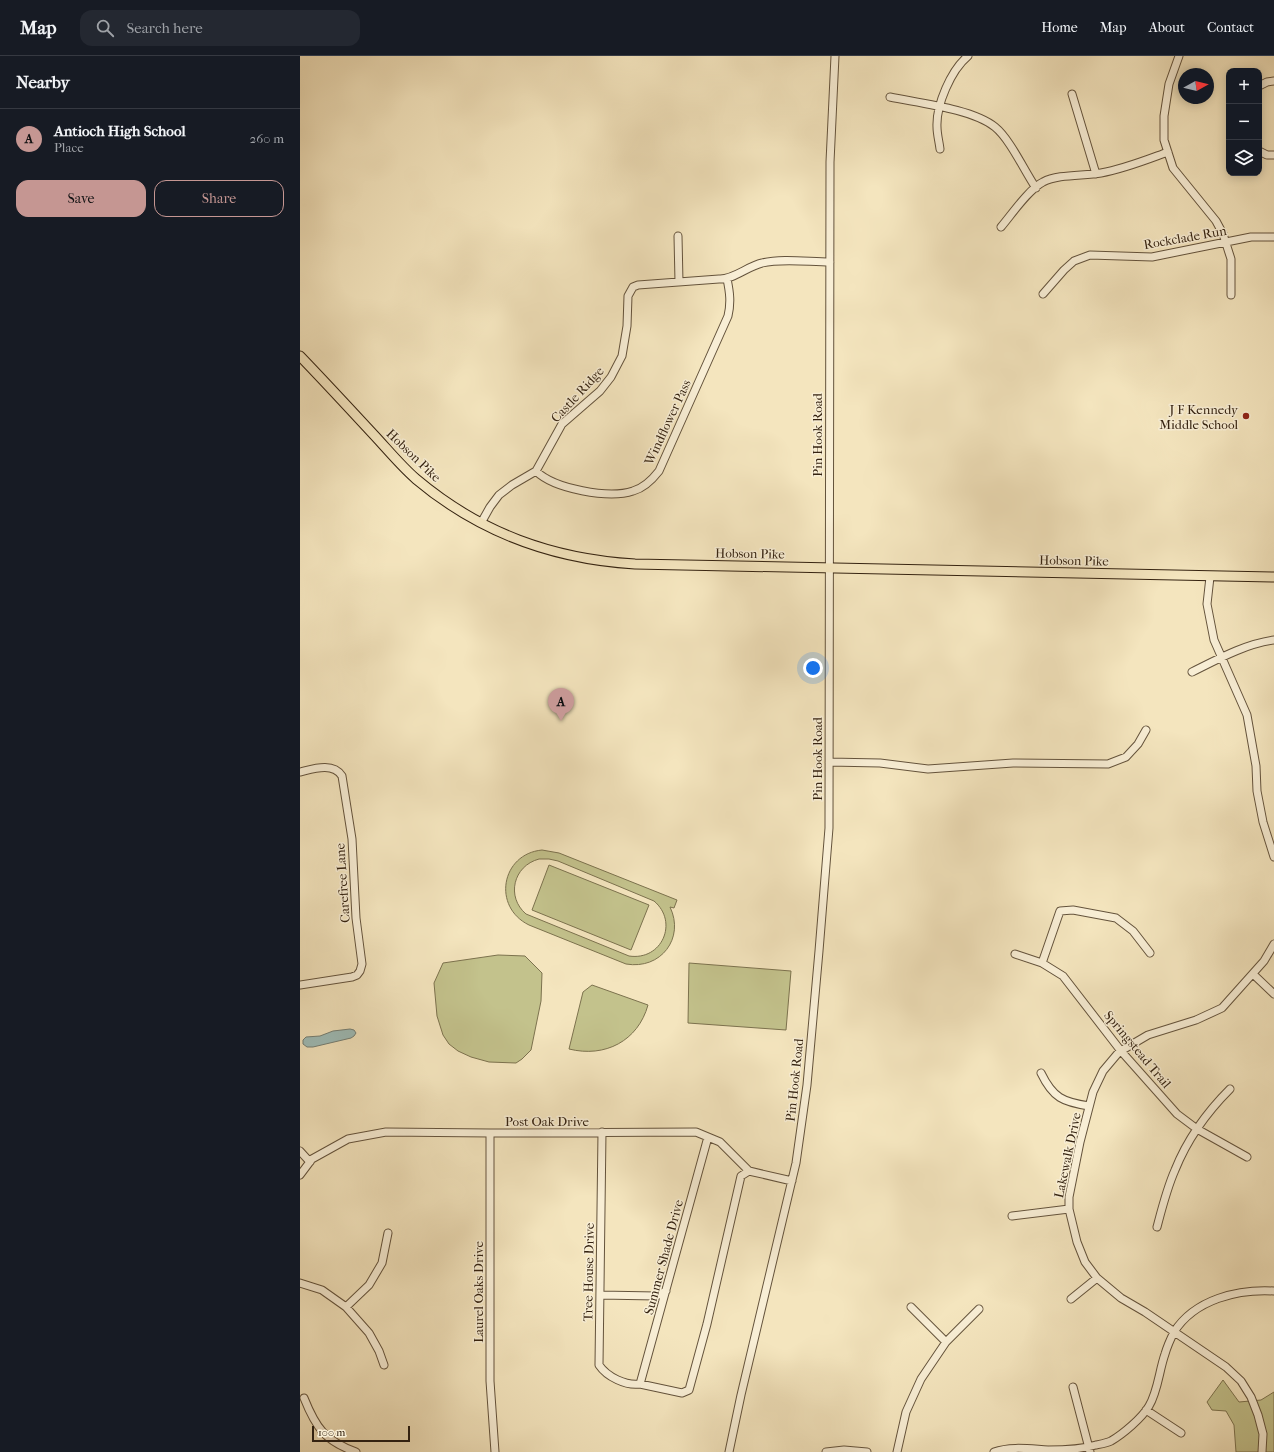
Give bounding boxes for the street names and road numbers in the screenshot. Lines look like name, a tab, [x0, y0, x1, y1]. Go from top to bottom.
street label: Rockclade Run	[1143, 223, 1228, 252]
street label: Castle Ridge	[548, 363, 607, 425]
street label: Windflower Pass	[641, 377, 694, 468]
street label: Pin Hook Road	[810, 392, 825, 477]
street label: Hobson Pike	[383, 426, 444, 485]
street label: Hobson Pike	[715, 545, 786, 562]
street label: Hobson Pike	[1039, 552, 1110, 569]
street label: Pin Hook Road	[810, 716, 825, 801]
street label: Carefree Lane	[332, 842, 353, 923]
street label: Springstead Trail	[1101, 1008, 1175, 1091]
street label: Pin Hook Road	[783, 1037, 806, 1122]
street label: Lakewalk Drive	[1051, 1110, 1084, 1199]
street label: Post Oak Drive	[505, 1114, 590, 1129]
street label: Summer Shade Drive	[641, 1197, 686, 1316]
street label: Tree House Drive	[580, 1222, 597, 1321]
street label: Laurel Oaks Drive	[471, 1241, 486, 1343]

